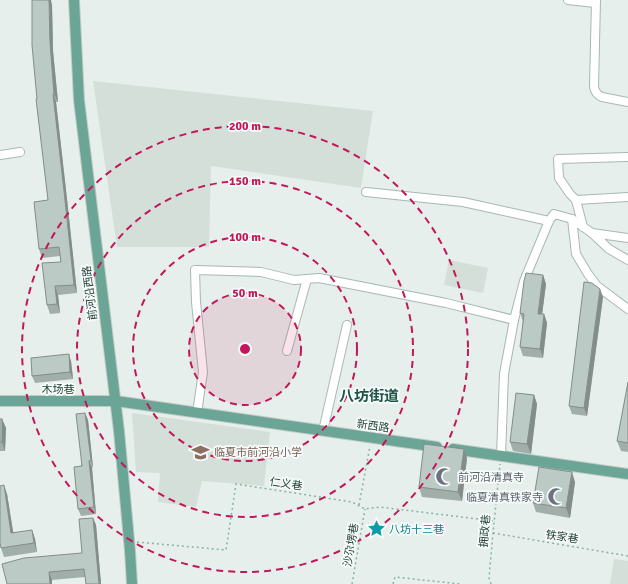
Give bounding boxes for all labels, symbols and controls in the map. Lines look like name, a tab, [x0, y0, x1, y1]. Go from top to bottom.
text: 200 m	[229, 119, 261, 134]
text: 150 m	[229, 174, 261, 189]
text: 100 m	[229, 230, 261, 245]
street label: 前河沿西路	[80, 265, 100, 321]
text: 50 m	[232, 286, 258, 301]
centre of rings	[238, 342, 252, 356]
street label: 木场巷	[42, 383, 75, 396]
district label: 八坊街道	[339, 387, 399, 405]
street label: 新西路	[356, 417, 390, 435]
school or university icon: 临夏市前河沿小学	[191, 442, 211, 462]
place label: 临夏市前河沿小学	[214, 446, 302, 459]
mosque icon: 前河沿清真寺	[435, 467, 455, 487]
place label: 前河沿清真寺	[458, 471, 524, 484]
street label: 仁义巷	[269, 475, 303, 493]
mosque icon: 临夏清真铁家寺	[546, 487, 566, 507]
place label: 临夏清真铁家寺	[466, 491, 543, 504]
street label: 拥政巷	[477, 514, 493, 548]
place icon: 八坊十三巷	[366, 519, 386, 539]
street label: 沙尕塄巷	[341, 522, 361, 568]
place label: 八坊十三巷	[389, 523, 444, 536]
street label: 铁家巷	[545, 528, 579, 546]

